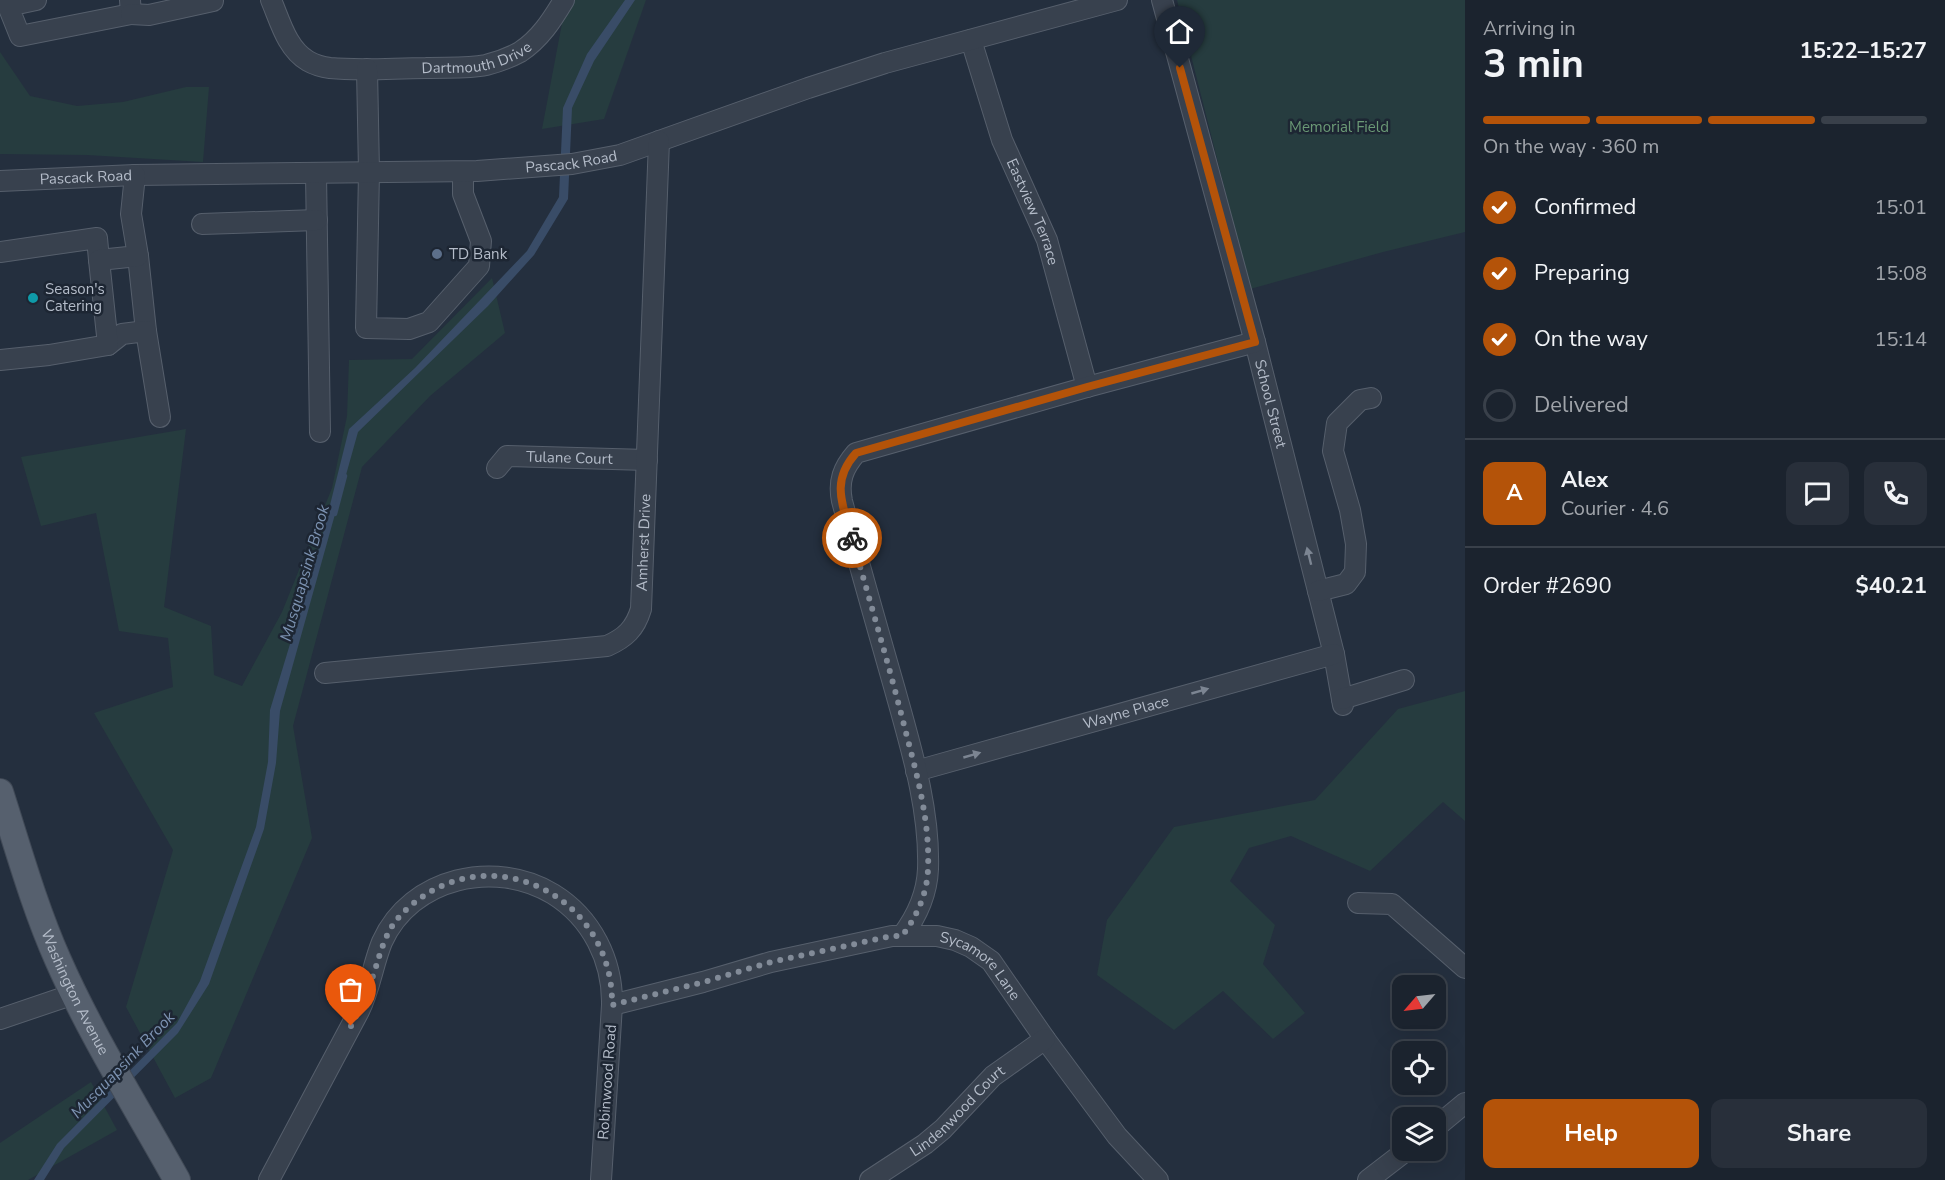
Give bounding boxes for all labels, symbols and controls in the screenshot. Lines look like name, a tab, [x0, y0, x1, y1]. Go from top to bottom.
pin	[1154, 6, 1205, 68]
icon: home	[1163, 15, 1196, 48]
text: Arriving in	[1483, 15, 1576, 42]
text: 15:22–15:27	[1799, 36, 1927, 66]
street label: Dartmouth Drive	[421, 37, 536, 78]
text: 3 min	[1483, 38, 1584, 91]
park label: Memorial Field	[1289, 117, 1389, 137]
text: On the way · 360 m	[1483, 133, 1659, 160]
street label: Pascack Road	[525, 146, 619, 177]
street label: Eastview Terrace	[1002, 155, 1063, 267]
street label: Pascack Road	[39, 165, 133, 189]
icon: check	[1483, 191, 1516, 224]
text: Confirmed	[1534, 192, 1636, 222]
text: 15:01	[1874, 194, 1927, 221]
place label: TD Bank	[449, 244, 508, 264]
marker: TD Bank	[430, 247, 444, 261]
icon: check	[1483, 257, 1516, 290]
text: Preparing	[1534, 258, 1630, 288]
text: 15:08	[1874, 260, 1927, 287]
place label: Season's Catering	[45, 279, 105, 316]
marker: Season's Catering	[26, 291, 40, 305]
icon: check	[1483, 323, 1516, 356]
text: On the way	[1534, 324, 1648, 354]
text: 15:14	[1874, 326, 1927, 353]
street label: School Street	[1250, 357, 1292, 451]
text: Delivered	[1534, 390, 1629, 420]
street label: Tulane Court	[526, 447, 614, 469]
button: chat	[1786, 462, 1849, 525]
button: phone	[1864, 462, 1927, 525]
text: Alex	[1561, 465, 1608, 495]
text: A	[1506, 478, 1523, 508]
street label: Amherst Drive	[632, 493, 655, 592]
text: Courier · 4.6	[1561, 495, 1669, 522]
water label: Musquapsink Brook	[275, 501, 335, 644]
courier	[822, 508, 882, 568]
icon: bike	[836, 522, 869, 555]
one-way arrow	[1304, 547, 1314, 565]
text: Order #2690	[1483, 571, 1612, 601]
text: $40.21	[1856, 571, 1927, 601]
one-way arrow	[1191, 686, 1209, 695]
street label: Wayne Place	[1081, 691, 1171, 734]
one-way arrow	[963, 750, 981, 759]
street label: Washington Avenue	[36, 926, 114, 1058]
street label: Sycamore Lane	[938, 927, 1025, 1004]
pin	[325, 964, 376, 1026]
icon: bag	[334, 973, 367, 1006]
north arrow	[1392, 975, 1446, 1029]
map controls	[1392, 975, 1446, 1161]
water label: Musquapsink Brook	[66, 1006, 181, 1123]
street label: Robinwood Road	[593, 1024, 621, 1140]
button: locate	[1392, 1041, 1446, 1095]
street label: Lindenwood Court	[906, 1060, 1009, 1161]
button: Help	[1483, 1099, 1699, 1168]
button: Share	[1711, 1099, 1927, 1168]
button: layers	[1392, 1107, 1446, 1161]

